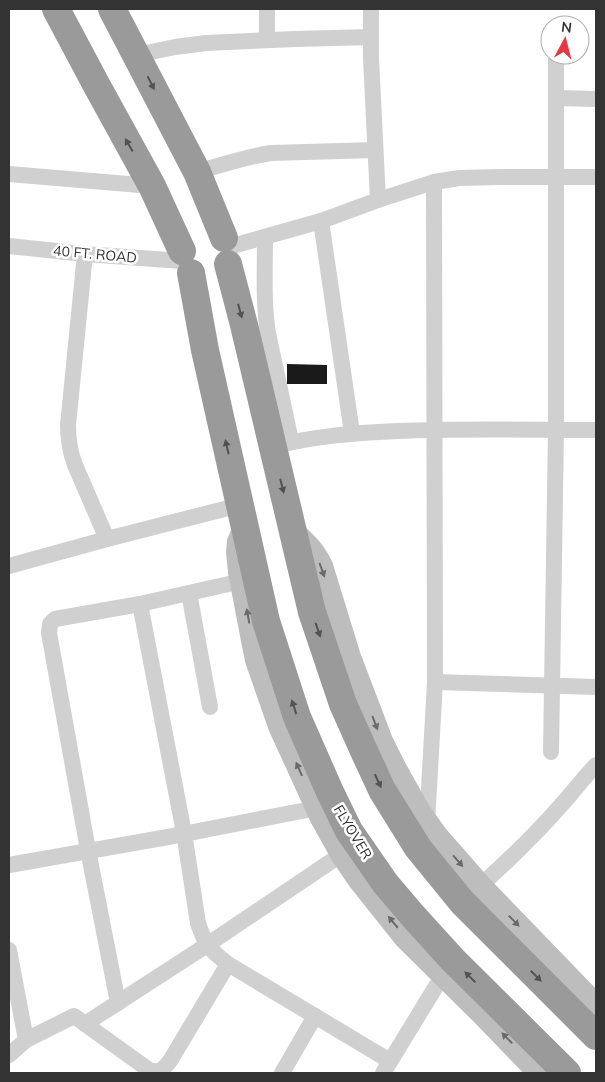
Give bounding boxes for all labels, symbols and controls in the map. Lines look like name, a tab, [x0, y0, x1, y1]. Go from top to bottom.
north arrow	[540, 15, 590, 65]
text: N	[560, 18, 573, 37]
one-way arrow	[147, 76, 155, 90]
one-way arrow	[125, 137, 133, 152]
street label: 40 FT. ROAD	[52, 241, 138, 267]
one-way arrow	[236, 303, 244, 318]
one-way arrow	[223, 440, 231, 455]
one-way arrow	[278, 478, 286, 493]
one-way arrow	[318, 563, 326, 578]
one-way arrow	[244, 607, 252, 623]
one-way arrow	[315, 622, 323, 637]
one-way arrow	[290, 699, 298, 714]
one-way arrow	[371, 716, 379, 731]
one-way arrow	[295, 762, 303, 776]
one-way arrow	[374, 774, 382, 788]
street label: FLYOVER	[330, 802, 376, 863]
one-way arrow	[453, 855, 464, 868]
one-way arrow	[508, 915, 520, 927]
one-way arrow	[388, 916, 399, 928]
one-way arrow	[530, 970, 542, 982]
one-way arrow	[465, 971, 477, 983]
one-way arrow	[501, 1032, 513, 1044]

